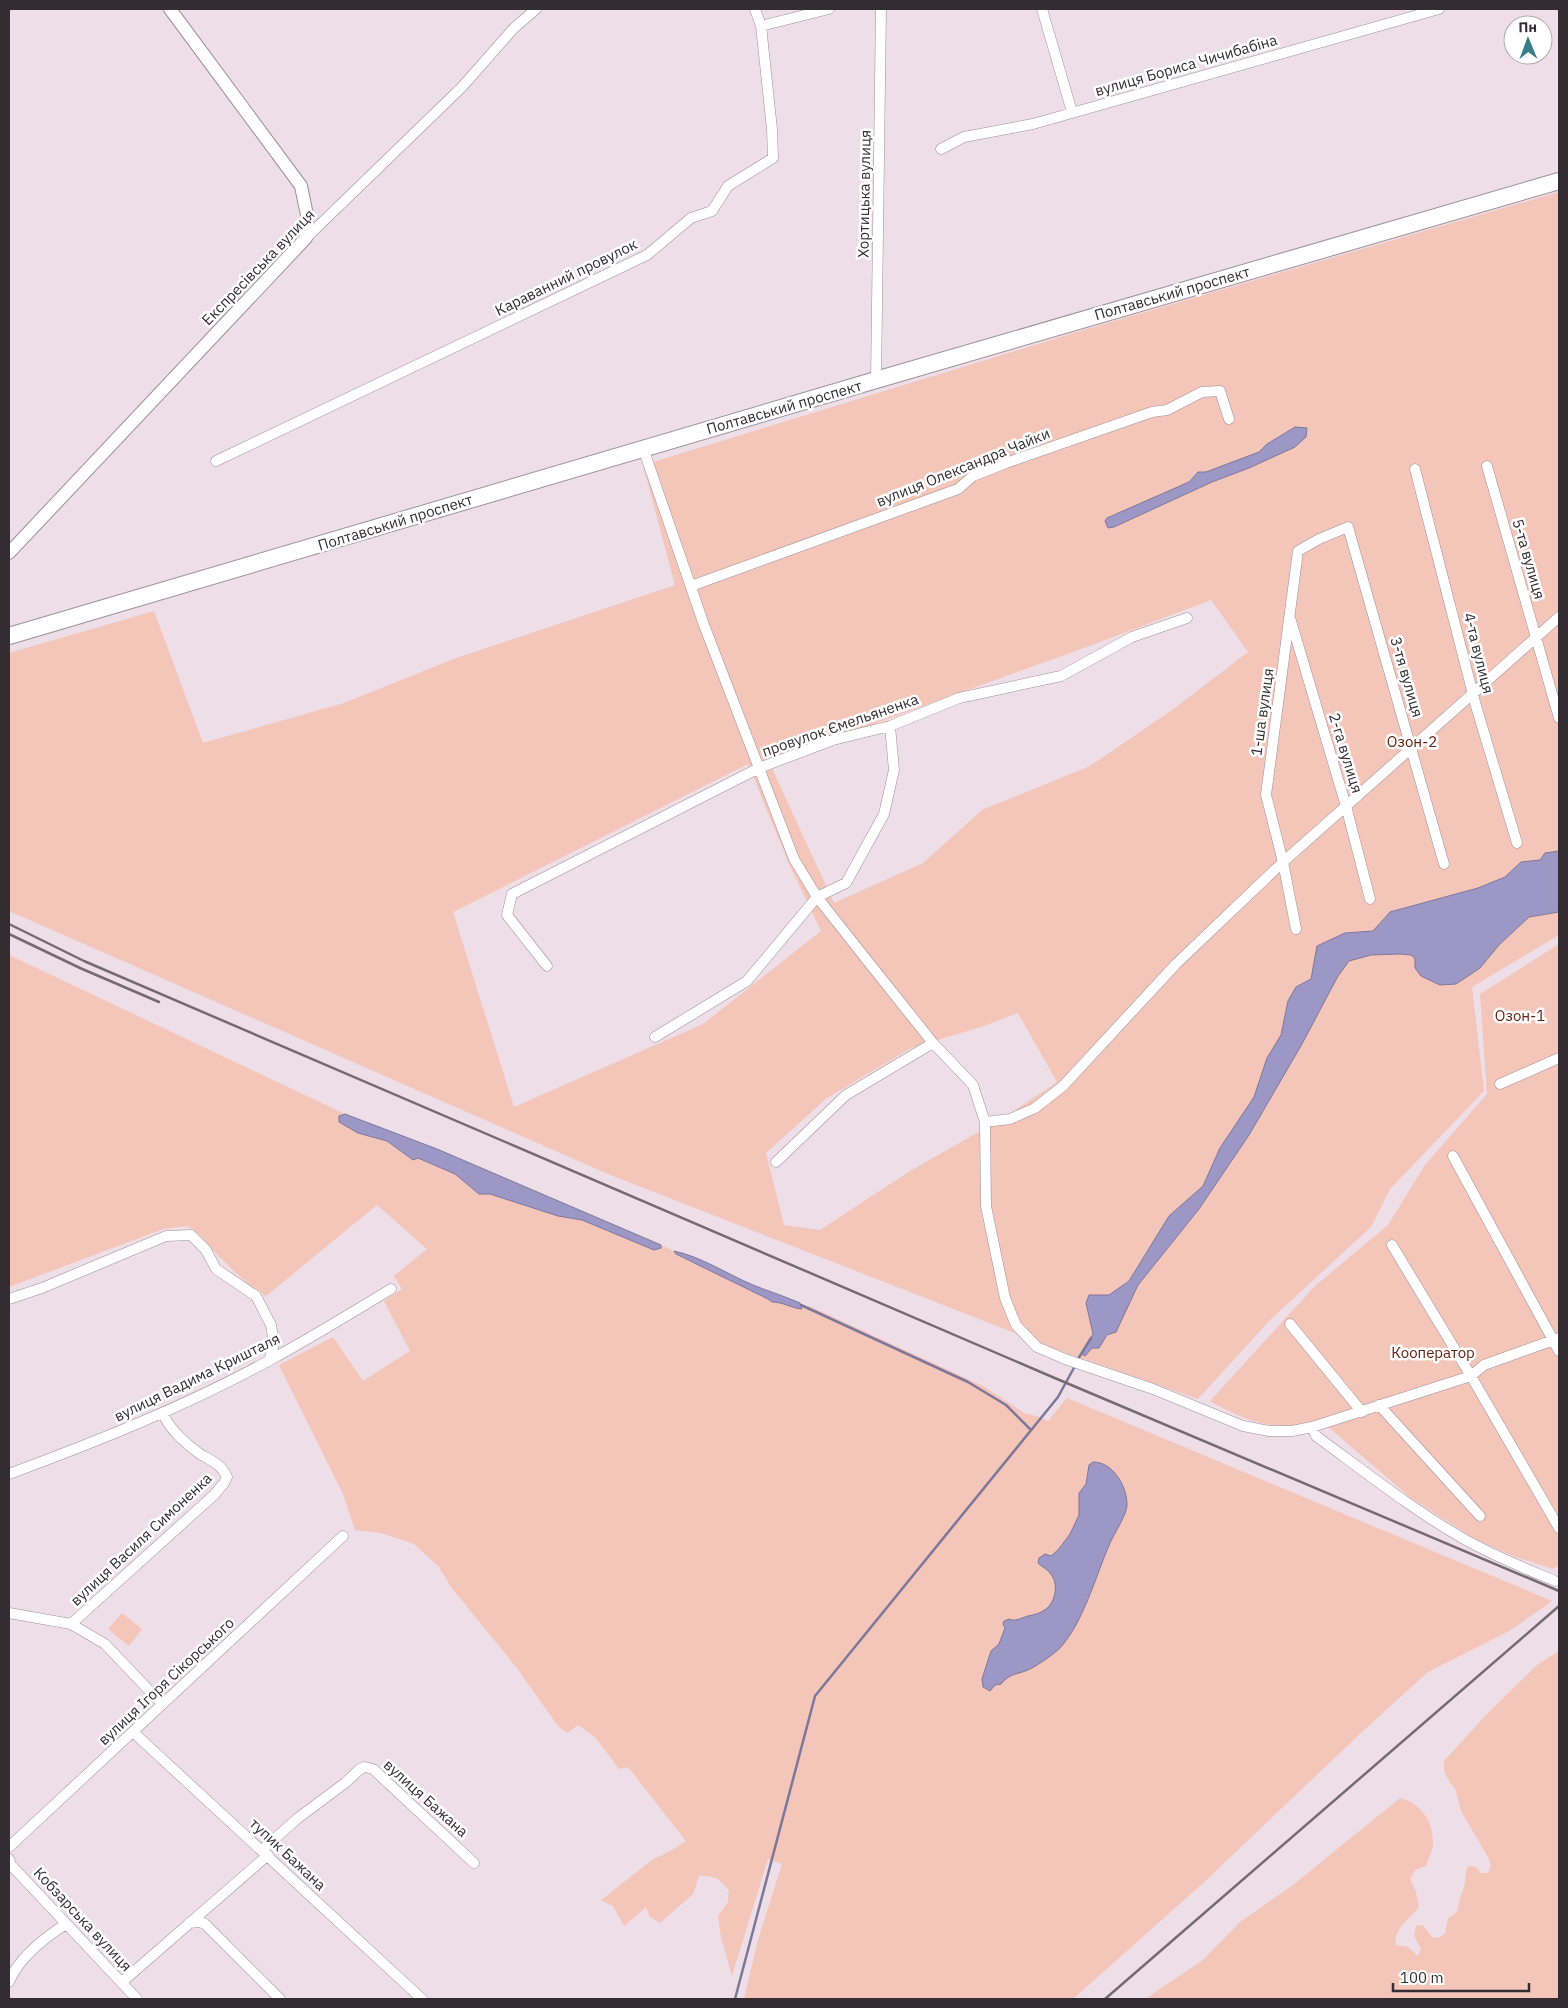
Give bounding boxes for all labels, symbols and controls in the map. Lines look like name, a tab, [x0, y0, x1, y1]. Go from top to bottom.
north arrow	[1503, 15, 1553, 65]
text: Пн	[1518, 18, 1537, 36]
street label: вулиця Бориса Чичибабіна	[1093, 30, 1279, 100]
street label: Хортицька вулиця	[853, 130, 875, 258]
street label: Експресівська вулиця	[198, 205, 318, 329]
street label: Караванний провулок	[492, 234, 640, 320]
street label: Полтавський проспект	[1092, 262, 1252, 324]
street label: Полтавський проспект	[704, 376, 864, 438]
street label: вулиця Олександра Чайки	[873, 423, 1053, 511]
street label: Полтавський проспект	[315, 489, 475, 555]
street label: 5-та вулиця	[1508, 517, 1550, 601]
street label: 4-та вулиця	[1460, 611, 1498, 695]
street label: 3-тя вулиця	[1386, 635, 1428, 719]
street label: 1-ша вулиця	[1246, 667, 1278, 757]
street label: провулок Ємельяненка	[759, 689, 921, 761]
street label: 2-га вулиця	[1325, 711, 1367, 795]
park label: Озон-2	[1387, 732, 1437, 751]
park label: Озон-1	[1495, 1006, 1545, 1025]
street label: вулиця Вадима Кришталя	[111, 1329, 283, 1425]
park label: Кооператор	[1391, 1343, 1475, 1362]
street label: вулиця Василя Симоненка	[66, 1468, 216, 1610]
street label: вулиця Ігоря Сікорського	[94, 1613, 238, 1749]
street label: вулиця Бажана	[380, 1755, 472, 1841]
street label: тупик Бажана	[246, 1814, 330, 1894]
street label: Кобзарська вулиця	[30, 1863, 136, 1975]
scale bar	[1393, 1960, 1529, 1992]
text: 100 m	[1400, 1968, 1444, 1987]

